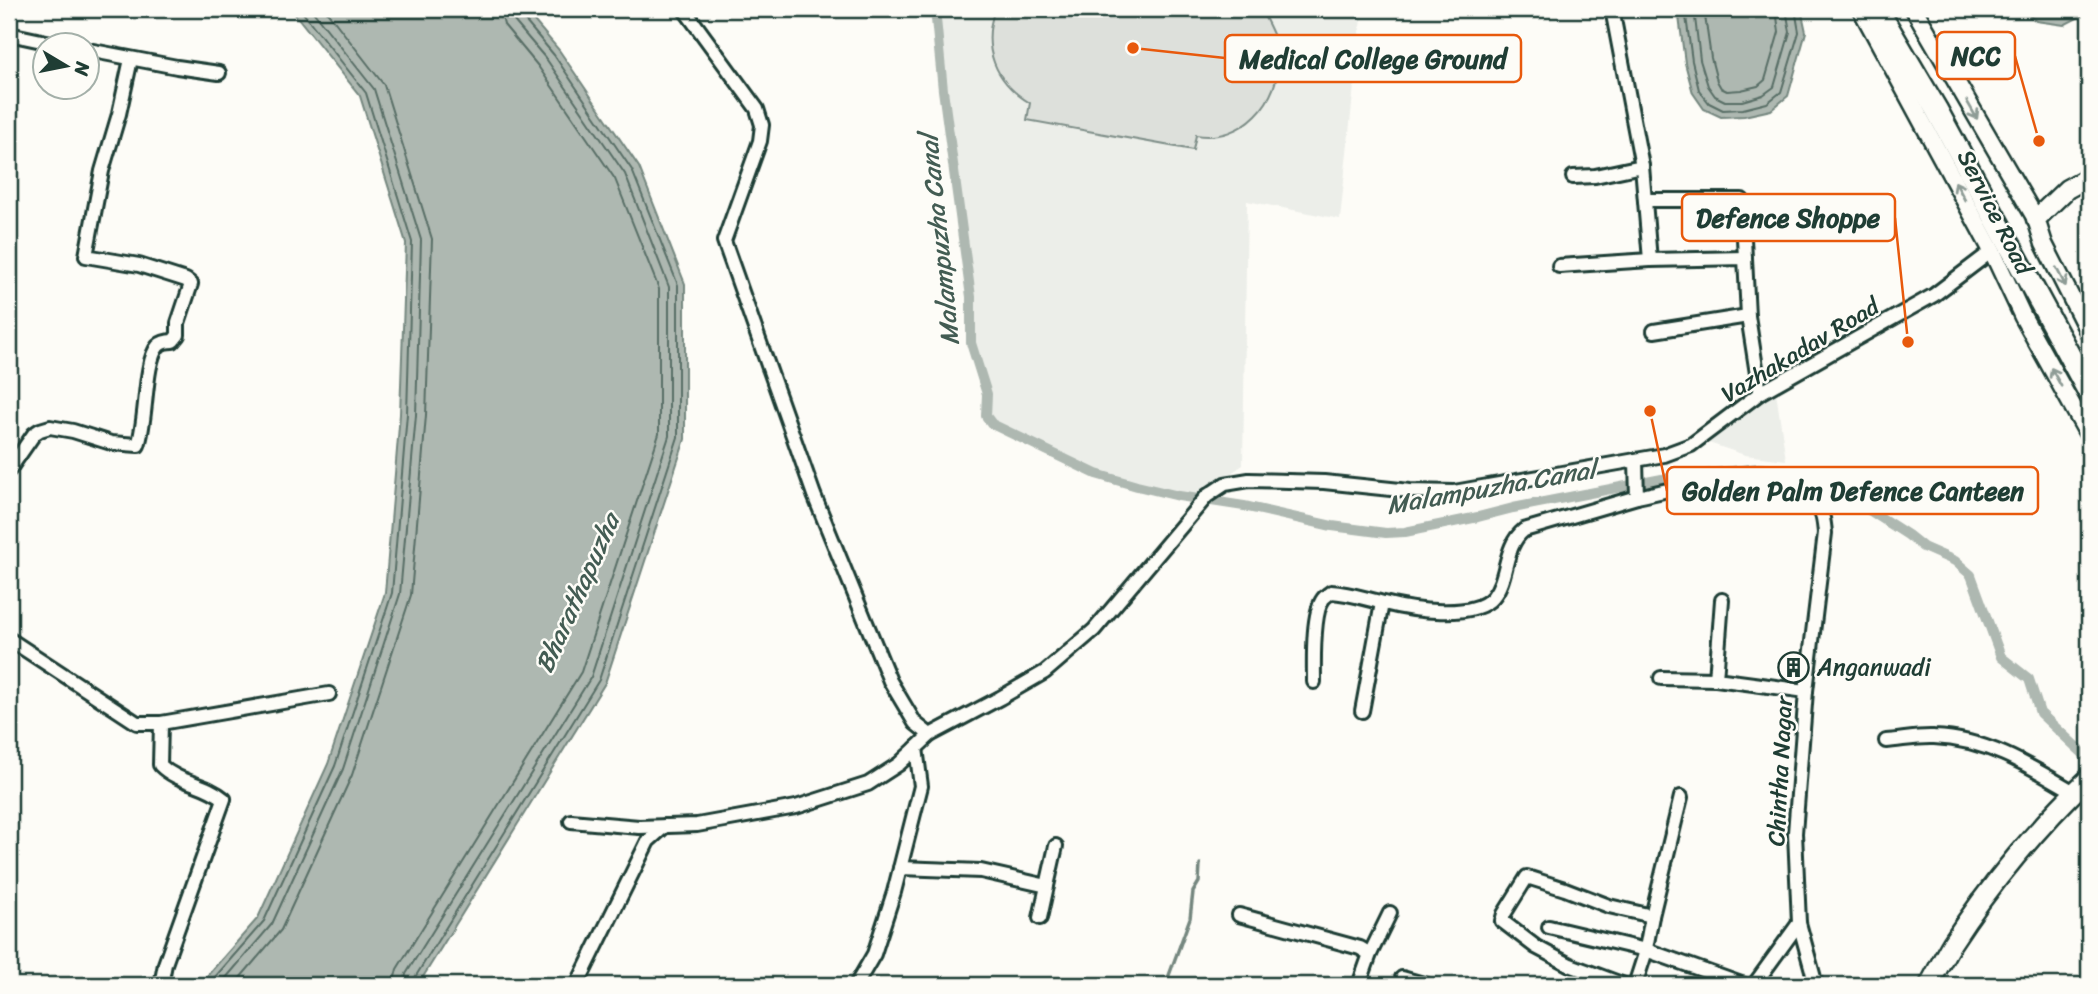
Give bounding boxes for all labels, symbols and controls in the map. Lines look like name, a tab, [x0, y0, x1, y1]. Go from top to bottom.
north arrow	[32, 32, 102, 102]
callout: NCC	[1937, 32, 2015, 79]
text: NCC	[1950, 33, 2001, 79]
callout: Medical College Ground	[1225, 35, 1521, 82]
text: Medical College Ground	[1238, 36, 1509, 82]
text: N	[65, 59, 100, 79]
one-way arrow	[1966, 100, 1980, 120]
water label: Malampuzha Canal	[904, 127, 973, 348]
street label: Service Road	[1945, 142, 2046, 284]
one-way arrow	[1952, 181, 1966, 202]
callout: Defence Shoppe	[1682, 194, 1895, 241]
text: Defence Shoppe	[1696, 195, 1881, 241]
one-way arrow	[2054, 266, 2068, 287]
street label: Vazhakadav Road	[1712, 285, 1889, 414]
one-way arrow	[2049, 367, 2063, 387]
water label: Malampuzha Canal	[1383, 445, 1605, 528]
callout: Golden Palm Defence Canteen	[1667, 467, 2038, 514]
text: Golden Palm Defence Canteen	[1682, 468, 2024, 514]
water label: Bharathapuzha	[521, 503, 634, 680]
place label: Anganwadi	[1816, 646, 1931, 688]
building icon: Anganwadi	[1777, 650, 1811, 684]
street label: Chintha Nagar	[1755, 694, 1805, 847]

